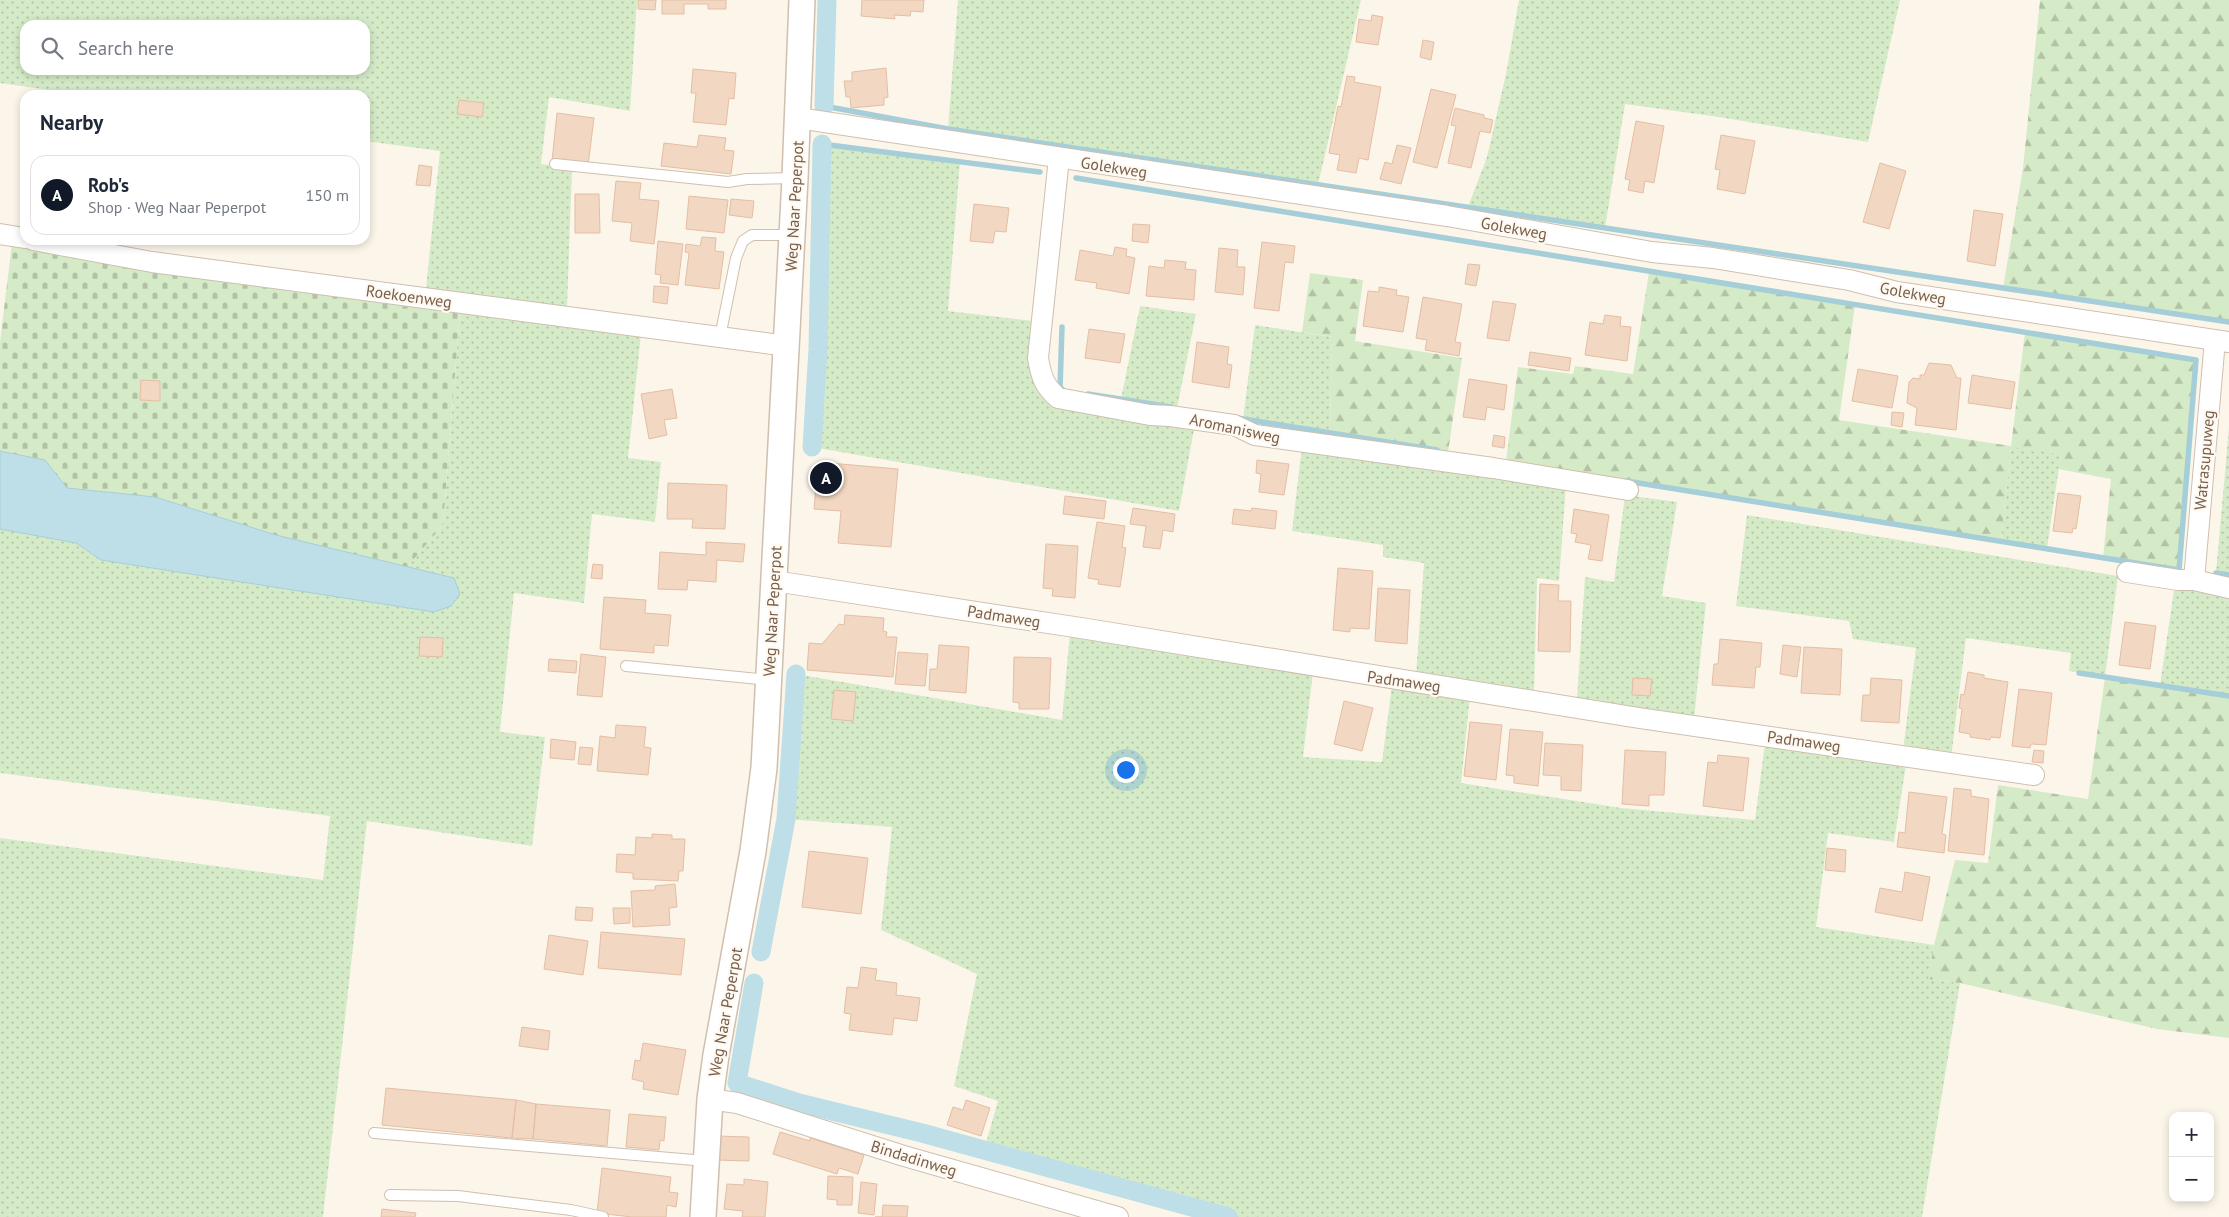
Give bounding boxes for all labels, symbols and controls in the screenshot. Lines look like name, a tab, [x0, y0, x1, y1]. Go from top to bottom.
search box	[20, 20, 370, 75]
icon: search	[38, 34, 66, 62]
text: Search here	[78, 36, 174, 60]
text: Nearby	[40, 109, 103, 136]
street label: Weg Naar Peperpot	[781, 139, 807, 272]
street label: Golekweg	[1079, 152, 1149, 182]
text: Rob's	[88, 173, 129, 197]
text: A	[52, 185, 62, 205]
text: 150 m	[306, 185, 349, 205]
text: Shop · Weg Naar Peperpot	[88, 197, 266, 217]
street label: Golekweg	[1479, 212, 1549, 244]
street label: Golekweg	[1878, 277, 1948, 309]
street label: Roekoenweg	[365, 280, 453, 312]
street label: Aromanisweg	[1188, 409, 1282, 447]
street label: Watrasupuweg	[2190, 409, 2218, 511]
pin: A	[810, 459, 842, 497]
street label: Weg Naar Peperpot	[759, 544, 785, 677]
street label: Padmaweg	[966, 600, 1042, 632]
street label: Padmaweg	[1366, 666, 1442, 696]
street label: Padmaweg	[1766, 726, 1842, 756]
your location	[1113, 757, 1139, 783]
street label: Weg Naar Peperpot	[704, 945, 746, 1078]
map controls	[2169, 1112, 2214, 1202]
button: +	[2169, 1112, 2214, 1157]
street label: Bindadinweg	[869, 1135, 959, 1181]
button: −	[2169, 1157, 2214, 1202]

